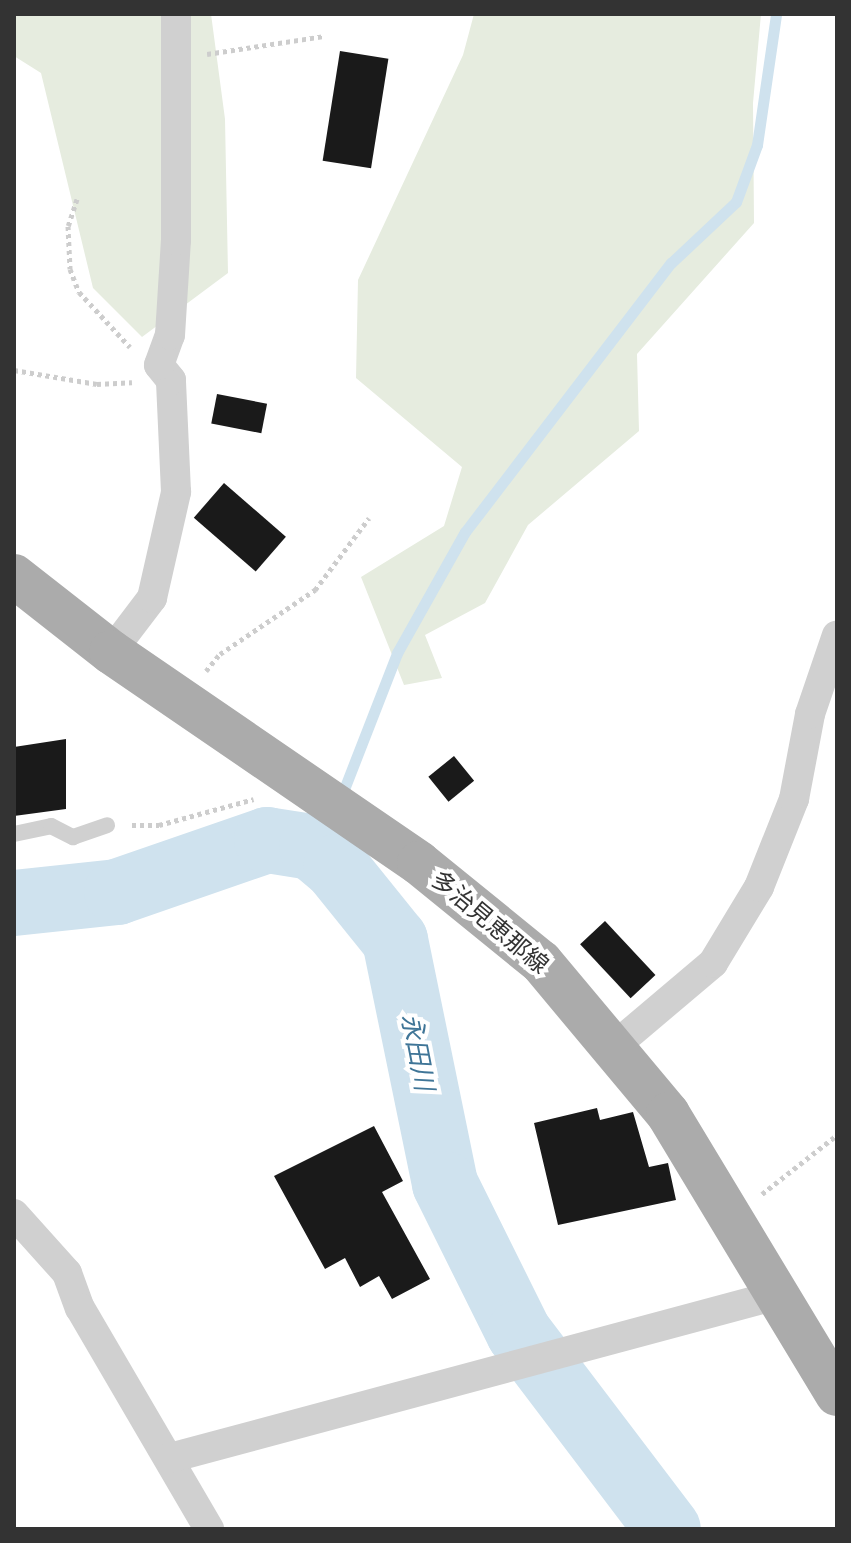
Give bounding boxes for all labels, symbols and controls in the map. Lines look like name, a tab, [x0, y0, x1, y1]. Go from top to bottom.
street label: 多治見恵那線	[426, 865, 554, 979]
water label: 永田川	[395, 1011, 441, 1093]

